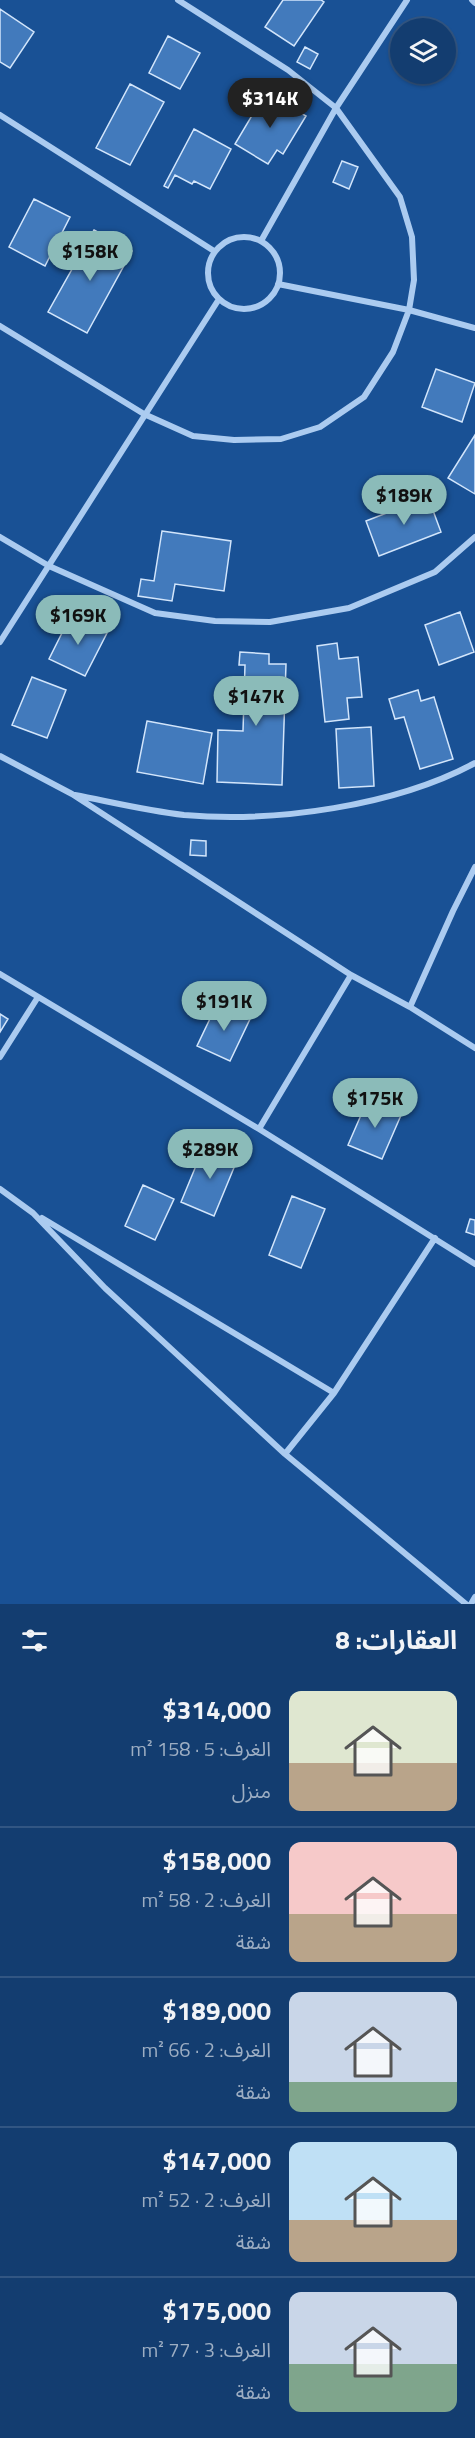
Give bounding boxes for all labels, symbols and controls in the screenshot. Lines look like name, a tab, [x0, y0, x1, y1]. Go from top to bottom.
map controls	[390, 18, 456, 84]
button: layers	[390, 18, 456, 84]
pin: $314K	[228, 78, 312, 129]
text: $314K	[242, 82, 298, 113]
pin: $158K	[48, 231, 132, 282]
text: $158K	[62, 235, 118, 266]
pin: $189K	[362, 475, 446, 526]
text: $189K	[376, 479, 432, 510]
pin: $169K	[36, 595, 120, 646]
text: $169K	[50, 599, 106, 630]
pin: $147K	[214, 676, 298, 727]
text: $147K	[228, 680, 284, 711]
pin: $191K	[182, 981, 266, 1032]
text: $191K	[196, 985, 252, 1016]
pin: $175K	[333, 1078, 417, 1129]
text: $175K	[347, 1082, 403, 1113]
pin: $289K	[168, 1129, 252, 1180]
text: $289K	[182, 1133, 238, 1164]
text: العقارات: 8	[335, 1620, 457, 1659]
icon: filters	[18, 1624, 51, 1657]
text: $314,000	[162, 1690, 271, 1729]
icon: home	[337, 1715, 409, 1787]
text: الغرف: 5 · 158 m²	[130, 1733, 271, 1764]
text: منزل	[232, 1775, 271, 1806]
text: $158,000	[162, 1841, 271, 1880]
icon: home	[337, 1866, 409, 1938]
text: الغرف: 2 · 58 m²	[141, 1884, 271, 1915]
text: شقة	[236, 1926, 271, 1957]
text: $189,000	[162, 1991, 271, 2030]
icon: home	[337, 2016, 409, 2088]
text: الغرف: 2 · 66 m²	[141, 2034, 271, 2065]
text: شقة	[236, 2076, 271, 2107]
text: $147,000	[162, 2141, 271, 2180]
icon: home	[337, 2166, 409, 2238]
text: الغرف: 2 · 52 m²	[141, 2184, 271, 2215]
text: شقة	[236, 2226, 271, 2257]
text: $175,000	[162, 2291, 271, 2330]
icon: home	[337, 2316, 409, 2388]
text: الغرف: 3 · 77 m²	[141, 2334, 271, 2365]
text: شقة	[236, 2376, 271, 2407]

